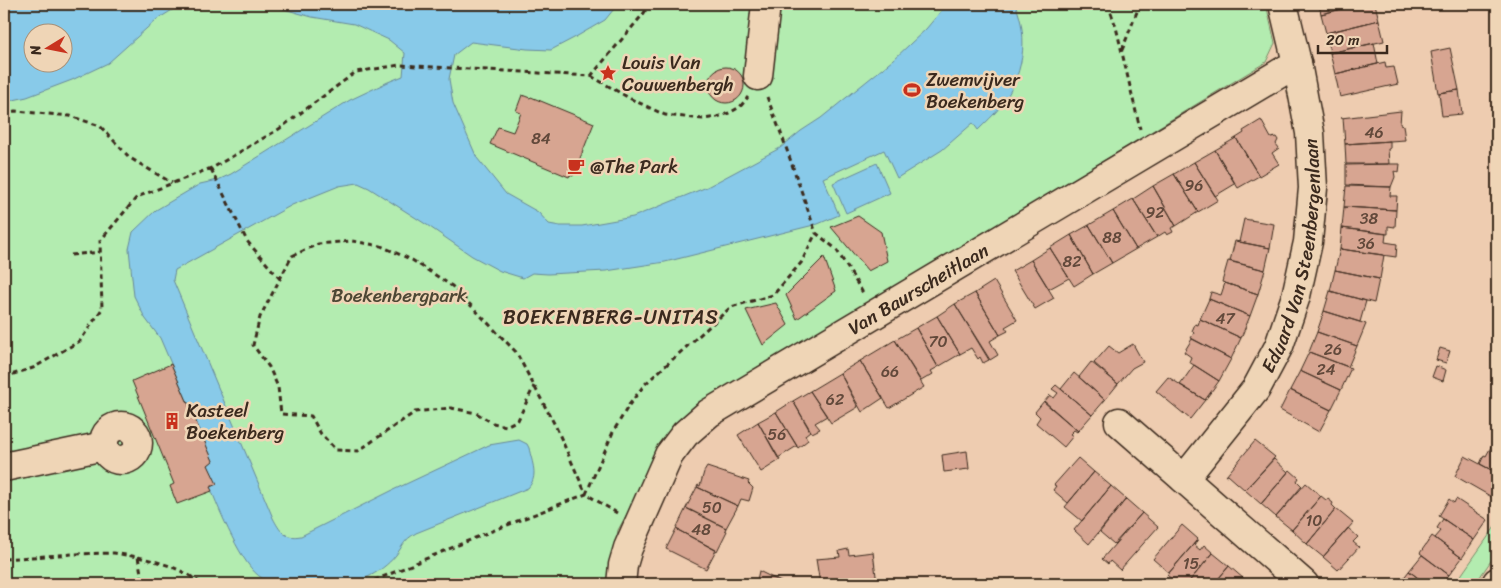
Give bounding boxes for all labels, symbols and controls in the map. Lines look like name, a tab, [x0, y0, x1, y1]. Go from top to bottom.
north arrow	[22, 22, 72, 72]
scale bar	[1318, 22, 1387, 54]
text: 20 m	[1326, 27, 1360, 53]
text: N	[22, 43, 49, 58]
place label: Louis Van Couwenbergh	[622, 46, 734, 101]
place icon: Louis Van Couwenbergh	[598, 63, 618, 83]
place label: Zwemvijver Boekenberg	[926, 63, 1025, 118]
sports icon: Zwemvijver Boekenberg	[902, 80, 922, 100]
house number: 46	[1364, 118, 1384, 147]
house number: 84	[531, 124, 551, 153]
street label: Eduard Van Steenbergenlaan	[1251, 138, 1330, 378]
place label: @The Park	[590, 150, 678, 183]
cafe icon: @The Park	[566, 156, 586, 176]
house number: 96	[1185, 171, 1203, 200]
house number: 92	[1145, 198, 1165, 227]
house number: 38	[1360, 204, 1379, 233]
house number: 88	[1102, 223, 1122, 252]
house number: 36	[1357, 229, 1375, 258]
street label: Van Baurscheitlaan	[841, 234, 995, 343]
house number: 82	[1063, 247, 1081, 276]
park label: Boekenbergpark	[331, 279, 467, 312]
district label: BOEKENBERG-UNITAS	[503, 300, 719, 335]
house number: 47	[1215, 304, 1235, 333]
house number: 70	[928, 327, 948, 356]
house number: 26	[1324, 335, 1342, 364]
house number: 24	[1316, 355, 1336, 384]
house number: 66	[881, 357, 899, 386]
house number: 62	[826, 385, 844, 414]
place label: Kasteel Boekenberg	[186, 394, 285, 449]
building icon: Kasteel Boekenberg	[162, 411, 182, 431]
house number: 56	[768, 420, 786, 449]
house number: 50	[702, 493, 722, 522]
house number: 10	[1306, 506, 1322, 535]
house number: 48	[691, 515, 711, 544]
house number: 15	[1183, 549, 1200, 578]

